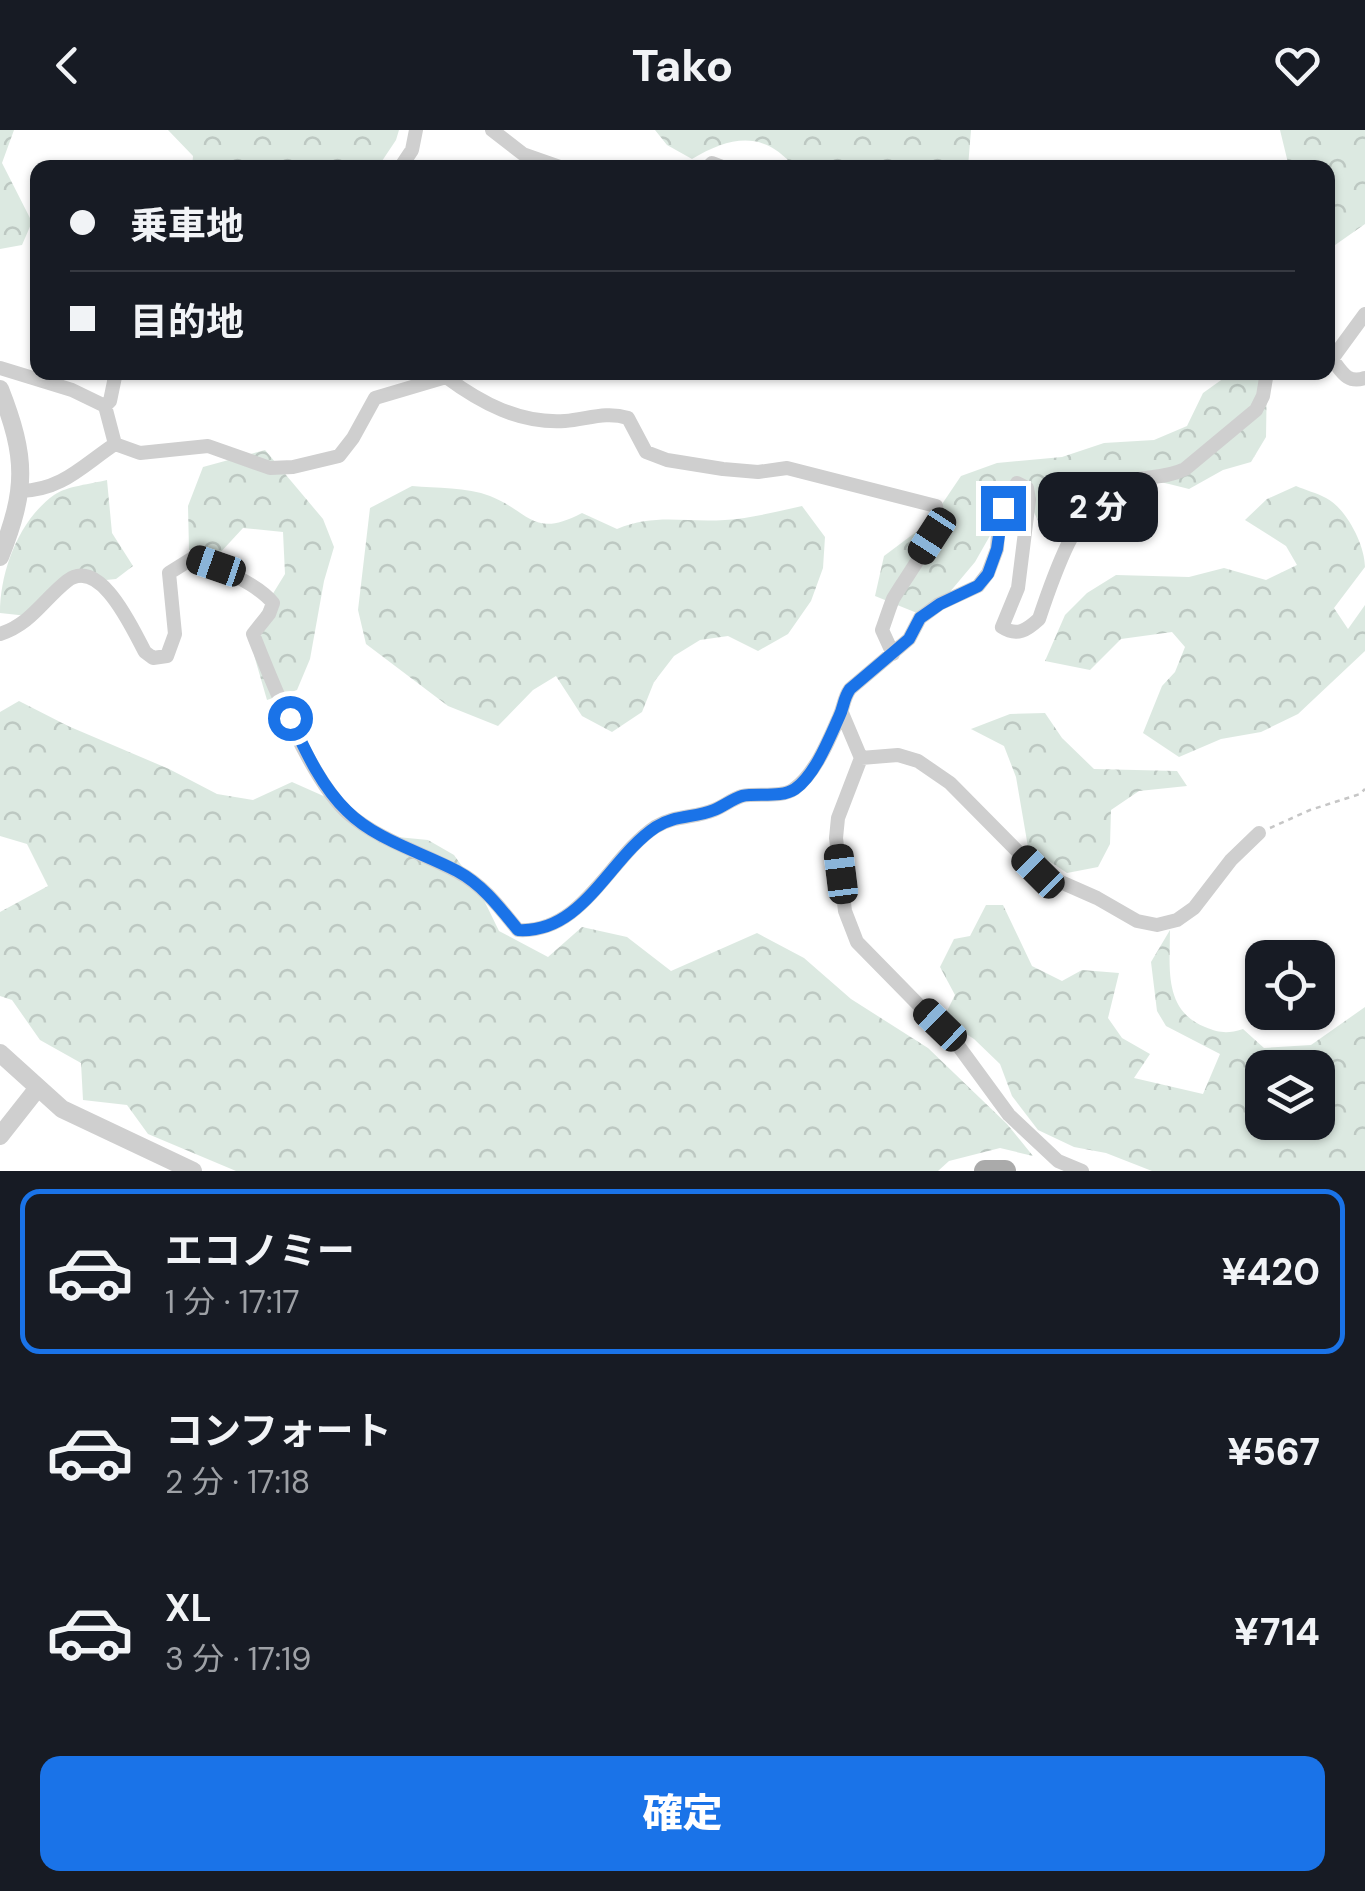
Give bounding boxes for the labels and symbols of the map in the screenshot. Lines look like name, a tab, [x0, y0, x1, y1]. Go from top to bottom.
callout: 2 分	[1038, 473, 1158, 543]
route end	[981, 486, 1026, 531]
car	[903, 503, 961, 569]
car	[183, 542, 249, 590]
route start	[268, 696, 313, 741]
car	[1006, 840, 1070, 904]
car	[822, 842, 860, 906]
car	[908, 993, 972, 1057]

